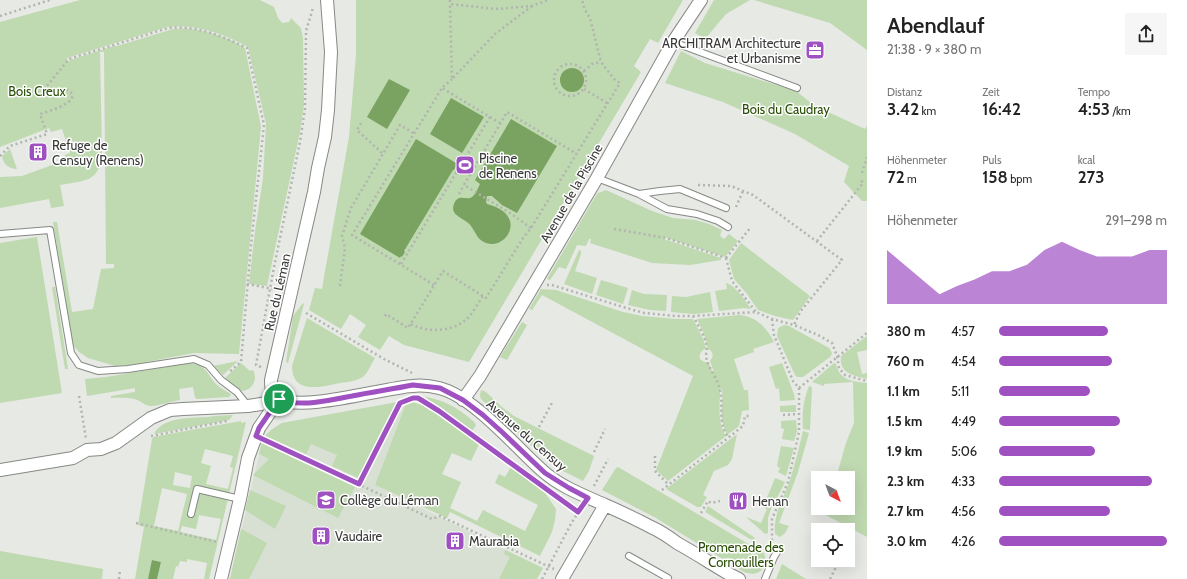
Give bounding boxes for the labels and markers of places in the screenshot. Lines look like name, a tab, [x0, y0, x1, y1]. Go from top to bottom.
place label: ARCHITRAM Architecture et Urbanisme	[662, 35, 801, 66]
office icon: ARCHITRAM Architecture et Urbanisme	[804, 39, 826, 61]
place label: Refuge de Censuy (Renens)	[52, 137, 144, 168]
building icon: Refuge de Censuy (Renens)	[27, 141, 49, 163]
place label: Piscine de Renens	[479, 150, 537, 181]
sports icon: Piscine de Renens	[454, 154, 476, 176]
pin	[262, 382, 296, 416]
school or university icon: Collège du Léman	[315, 489, 337, 511]
restaurant icon: Henan	[727, 490, 749, 512]
place label: Collège du Léman	[340, 492, 439, 508]
place label: Henan	[752, 493, 788, 509]
building icon: Vaudaire	[310, 525, 332, 547]
place label: Vaudaire	[335, 528, 383, 544]
building icon: Maurabia	[444, 530, 466, 552]
place label: Maurabia	[469, 533, 520, 549]

